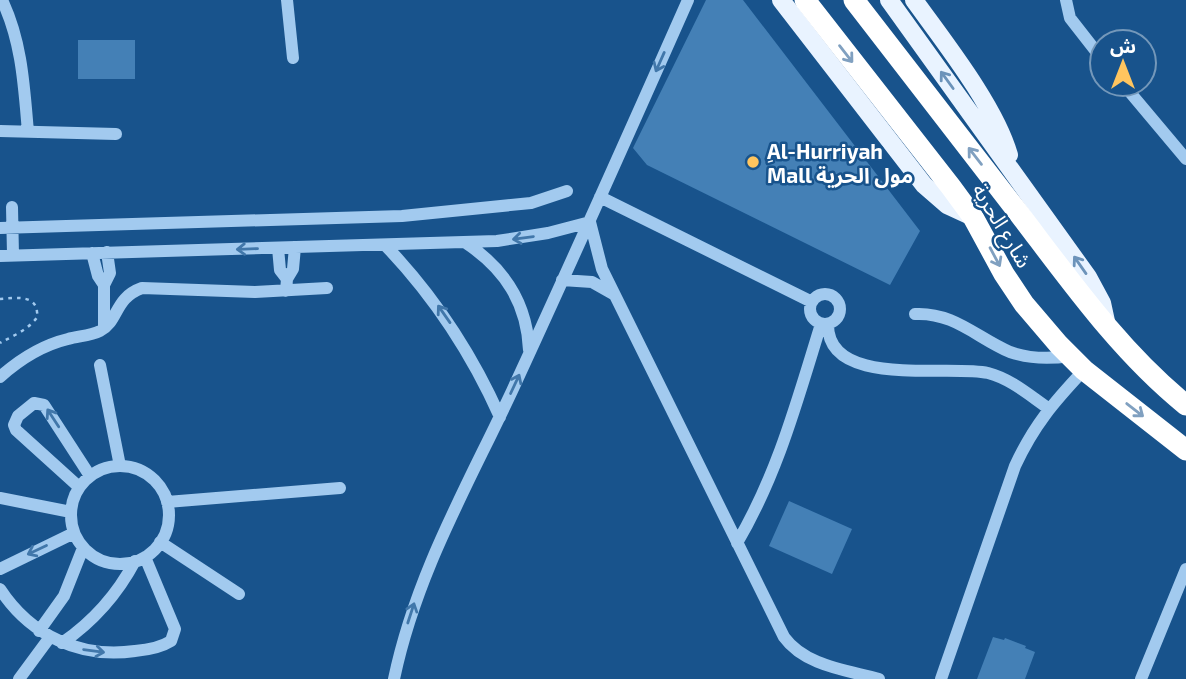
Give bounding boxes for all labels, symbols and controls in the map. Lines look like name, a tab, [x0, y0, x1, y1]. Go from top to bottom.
north arrow	[1088, 28, 1158, 98]
text: ش	[1110, 34, 1136, 57]
one-way arrow	[838, 45, 854, 63]
one-way arrow	[653, 51, 666, 73]
one-way arrow	[940, 71, 954, 90]
place label: ِAl-Hurriyah Mall مول الحرية	[767, 138, 913, 188]
one-way arrow	[967, 147, 982, 166]
marker: ِAl-Hurriyah Mall مول الحرية	[745, 154, 761, 170]
street label: شارع الحرية	[965, 178, 1038, 274]
one-way arrow	[513, 232, 535, 245]
one-way arrow	[236, 242, 259, 255]
one-way arrow	[989, 246, 1002, 267]
one-way arrow	[1073, 256, 1087, 275]
one-way arrow	[436, 305, 451, 324]
one-way arrow	[509, 374, 522, 395]
one-way arrow	[1125, 403, 1144, 418]
one-way arrow	[46, 409, 60, 428]
one-way arrow	[26, 544, 48, 557]
one-way arrow	[405, 602, 418, 624]
one-way arrow	[82, 645, 105, 658]

